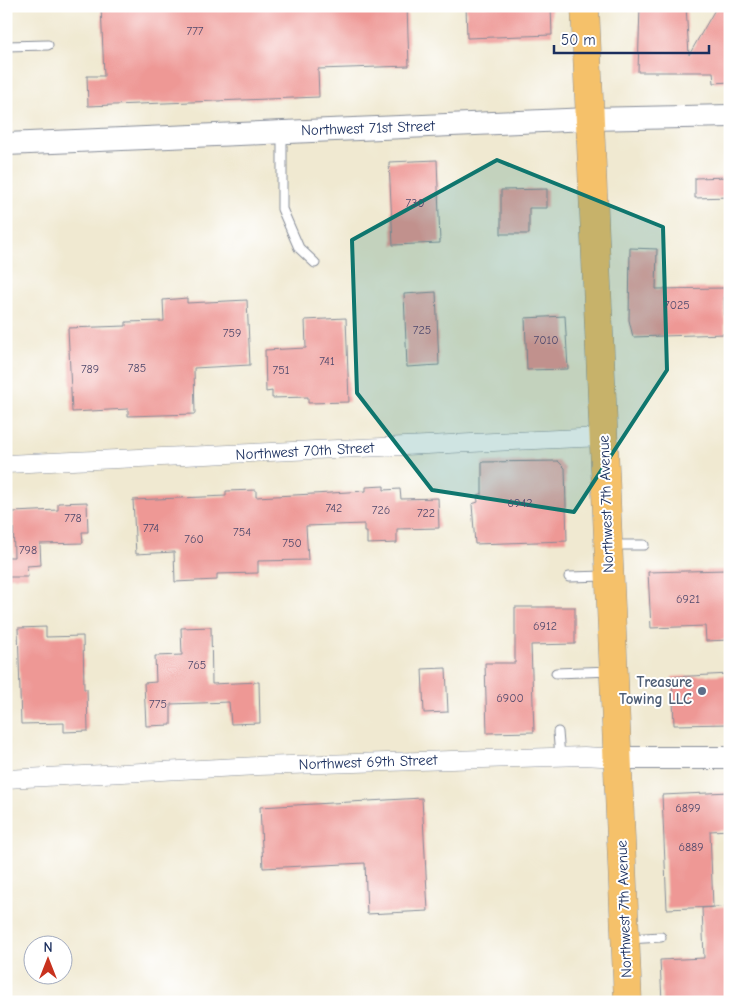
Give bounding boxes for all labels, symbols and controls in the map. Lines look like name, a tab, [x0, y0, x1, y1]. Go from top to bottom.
scale bar	[554, 22, 708, 54]
house number: 777	[186, 24, 204, 38]
text: 50 m	[561, 31, 596, 49]
street label: Northwest 71st Street	[301, 117, 436, 139]
house number: 730	[405, 196, 425, 210]
house number: 7025	[664, 298, 690, 312]
house number: 725	[413, 323, 431, 337]
house number: 759	[223, 326, 241, 340]
house number: 7010	[533, 333, 559, 347]
house number: 741	[319, 354, 335, 368]
house number: 785	[128, 361, 146, 375]
house number: 789	[81, 362, 99, 376]
house number: 751	[273, 363, 290, 377]
street label: Northwest 7th Avenue	[595, 434, 617, 573]
street label: Northwest 70th Street	[235, 438, 376, 464]
house number: 6942	[508, 496, 532, 510]
house number: 742	[326, 501, 342, 515]
house number: 726	[372, 503, 390, 517]
house number: 722	[417, 506, 435, 520]
house number: 778	[64, 511, 82, 525]
house number: 774	[143, 521, 159, 535]
house number: 754	[233, 525, 251, 539]
house number: 760	[184, 532, 204, 546]
house number: 750	[282, 536, 302, 550]
house number: 798	[19, 543, 37, 557]
house number: 6921	[676, 592, 700, 606]
house number: 6912	[533, 619, 557, 633]
house number: 765	[188, 658, 206, 672]
place label: Treasure Towing LLC	[619, 673, 692, 708]
marker: Treasure Towing LLC	[696, 685, 708, 697]
house number: 6900	[496, 691, 524, 705]
house number: 775	[149, 697, 167, 711]
street label: Northwest 69th Street	[298, 751, 438, 773]
house number: 6899	[675, 801, 701, 815]
street label: Northwest 7th Avenue	[613, 839, 635, 978]
house number: 6889	[678, 840, 704, 854]
north arrow	[22, 936, 72, 986]
text: N	[43, 939, 53, 956]

